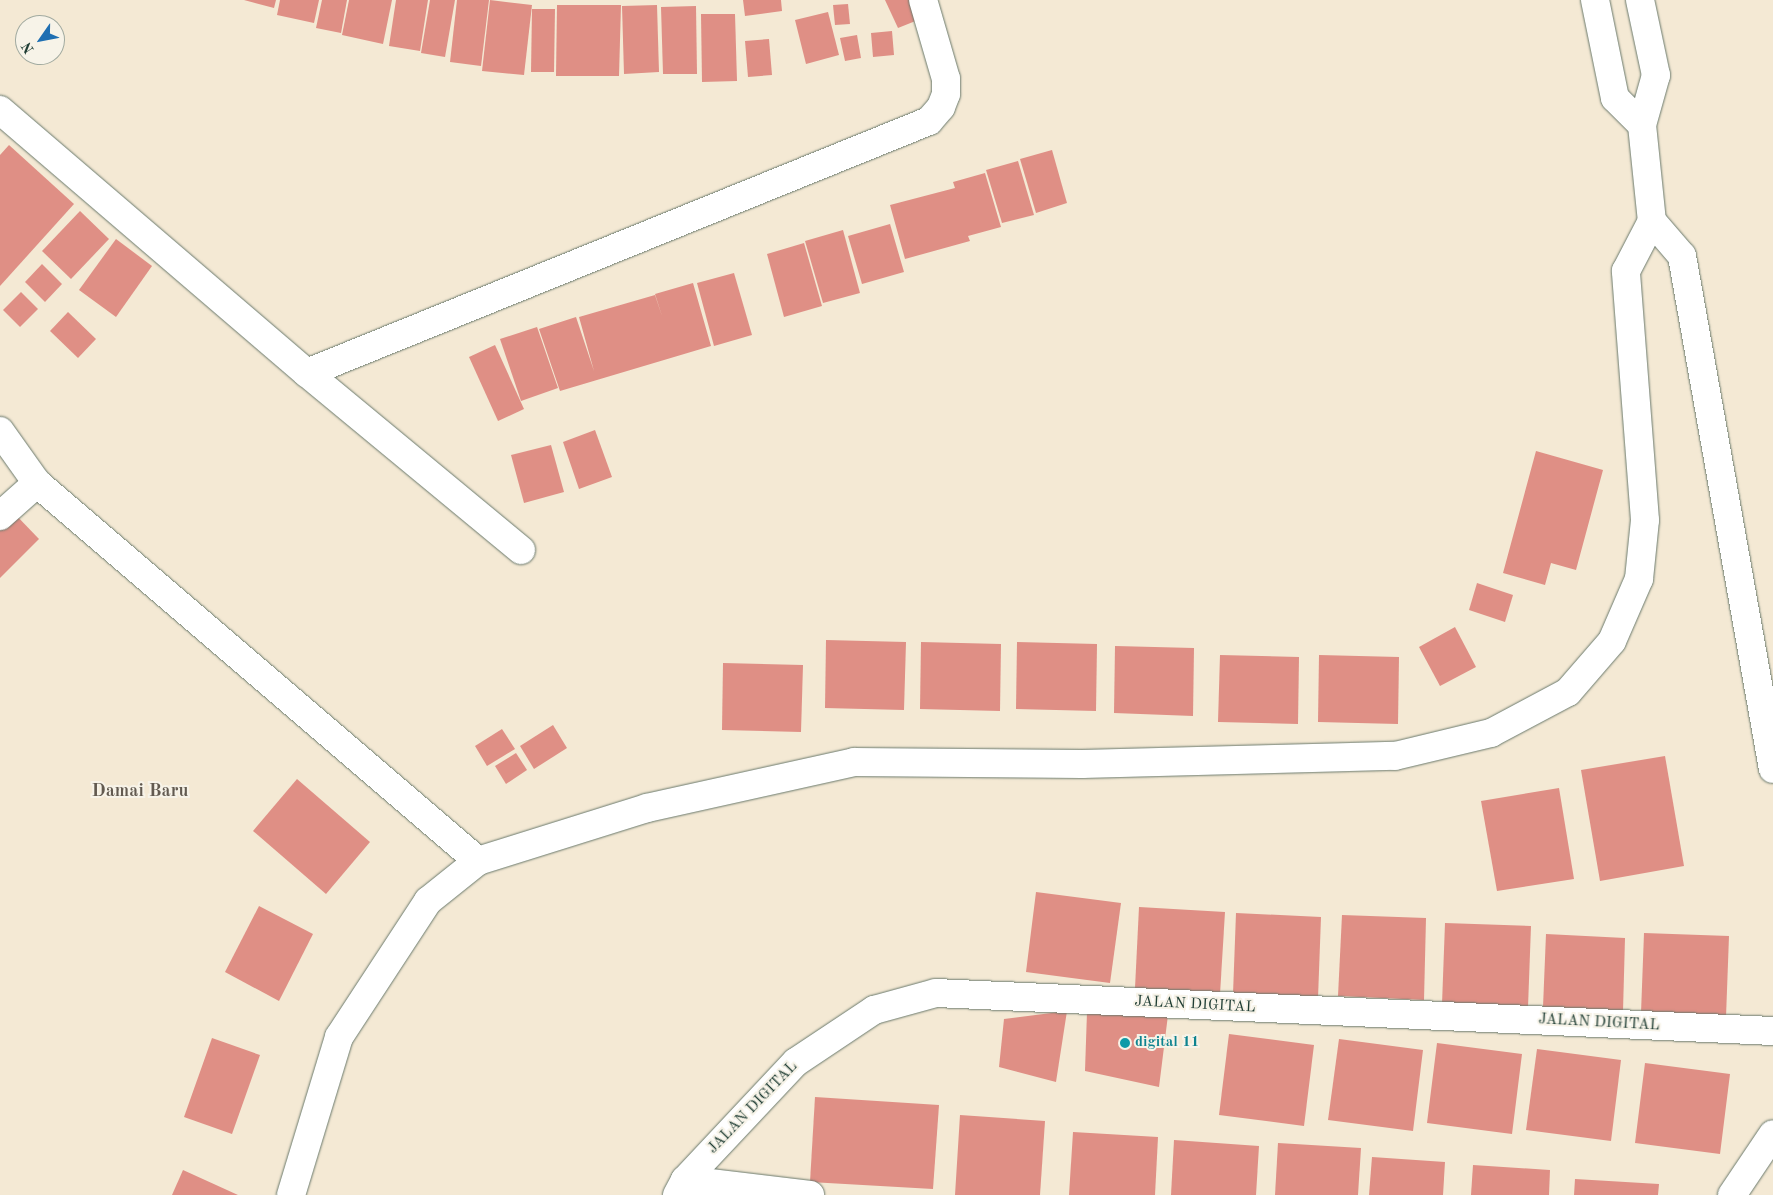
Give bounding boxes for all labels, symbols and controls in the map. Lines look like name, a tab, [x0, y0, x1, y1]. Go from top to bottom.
north arrow	[15, 15, 65, 65]
text: N	[19, 39, 37, 56]
district label: Damai Baru	[92, 780, 188, 802]
street label: JALAN DIGITAL	[1134, 993, 1256, 1017]
street label: JALAN DIGITAL	[1538, 1011, 1660, 1035]
place label: digital 11	[1135, 1034, 1200, 1052]
marker: digital 11	[1119, 1037, 1131, 1049]
street label: JALAN DIGITAL	[704, 1058, 802, 1158]

